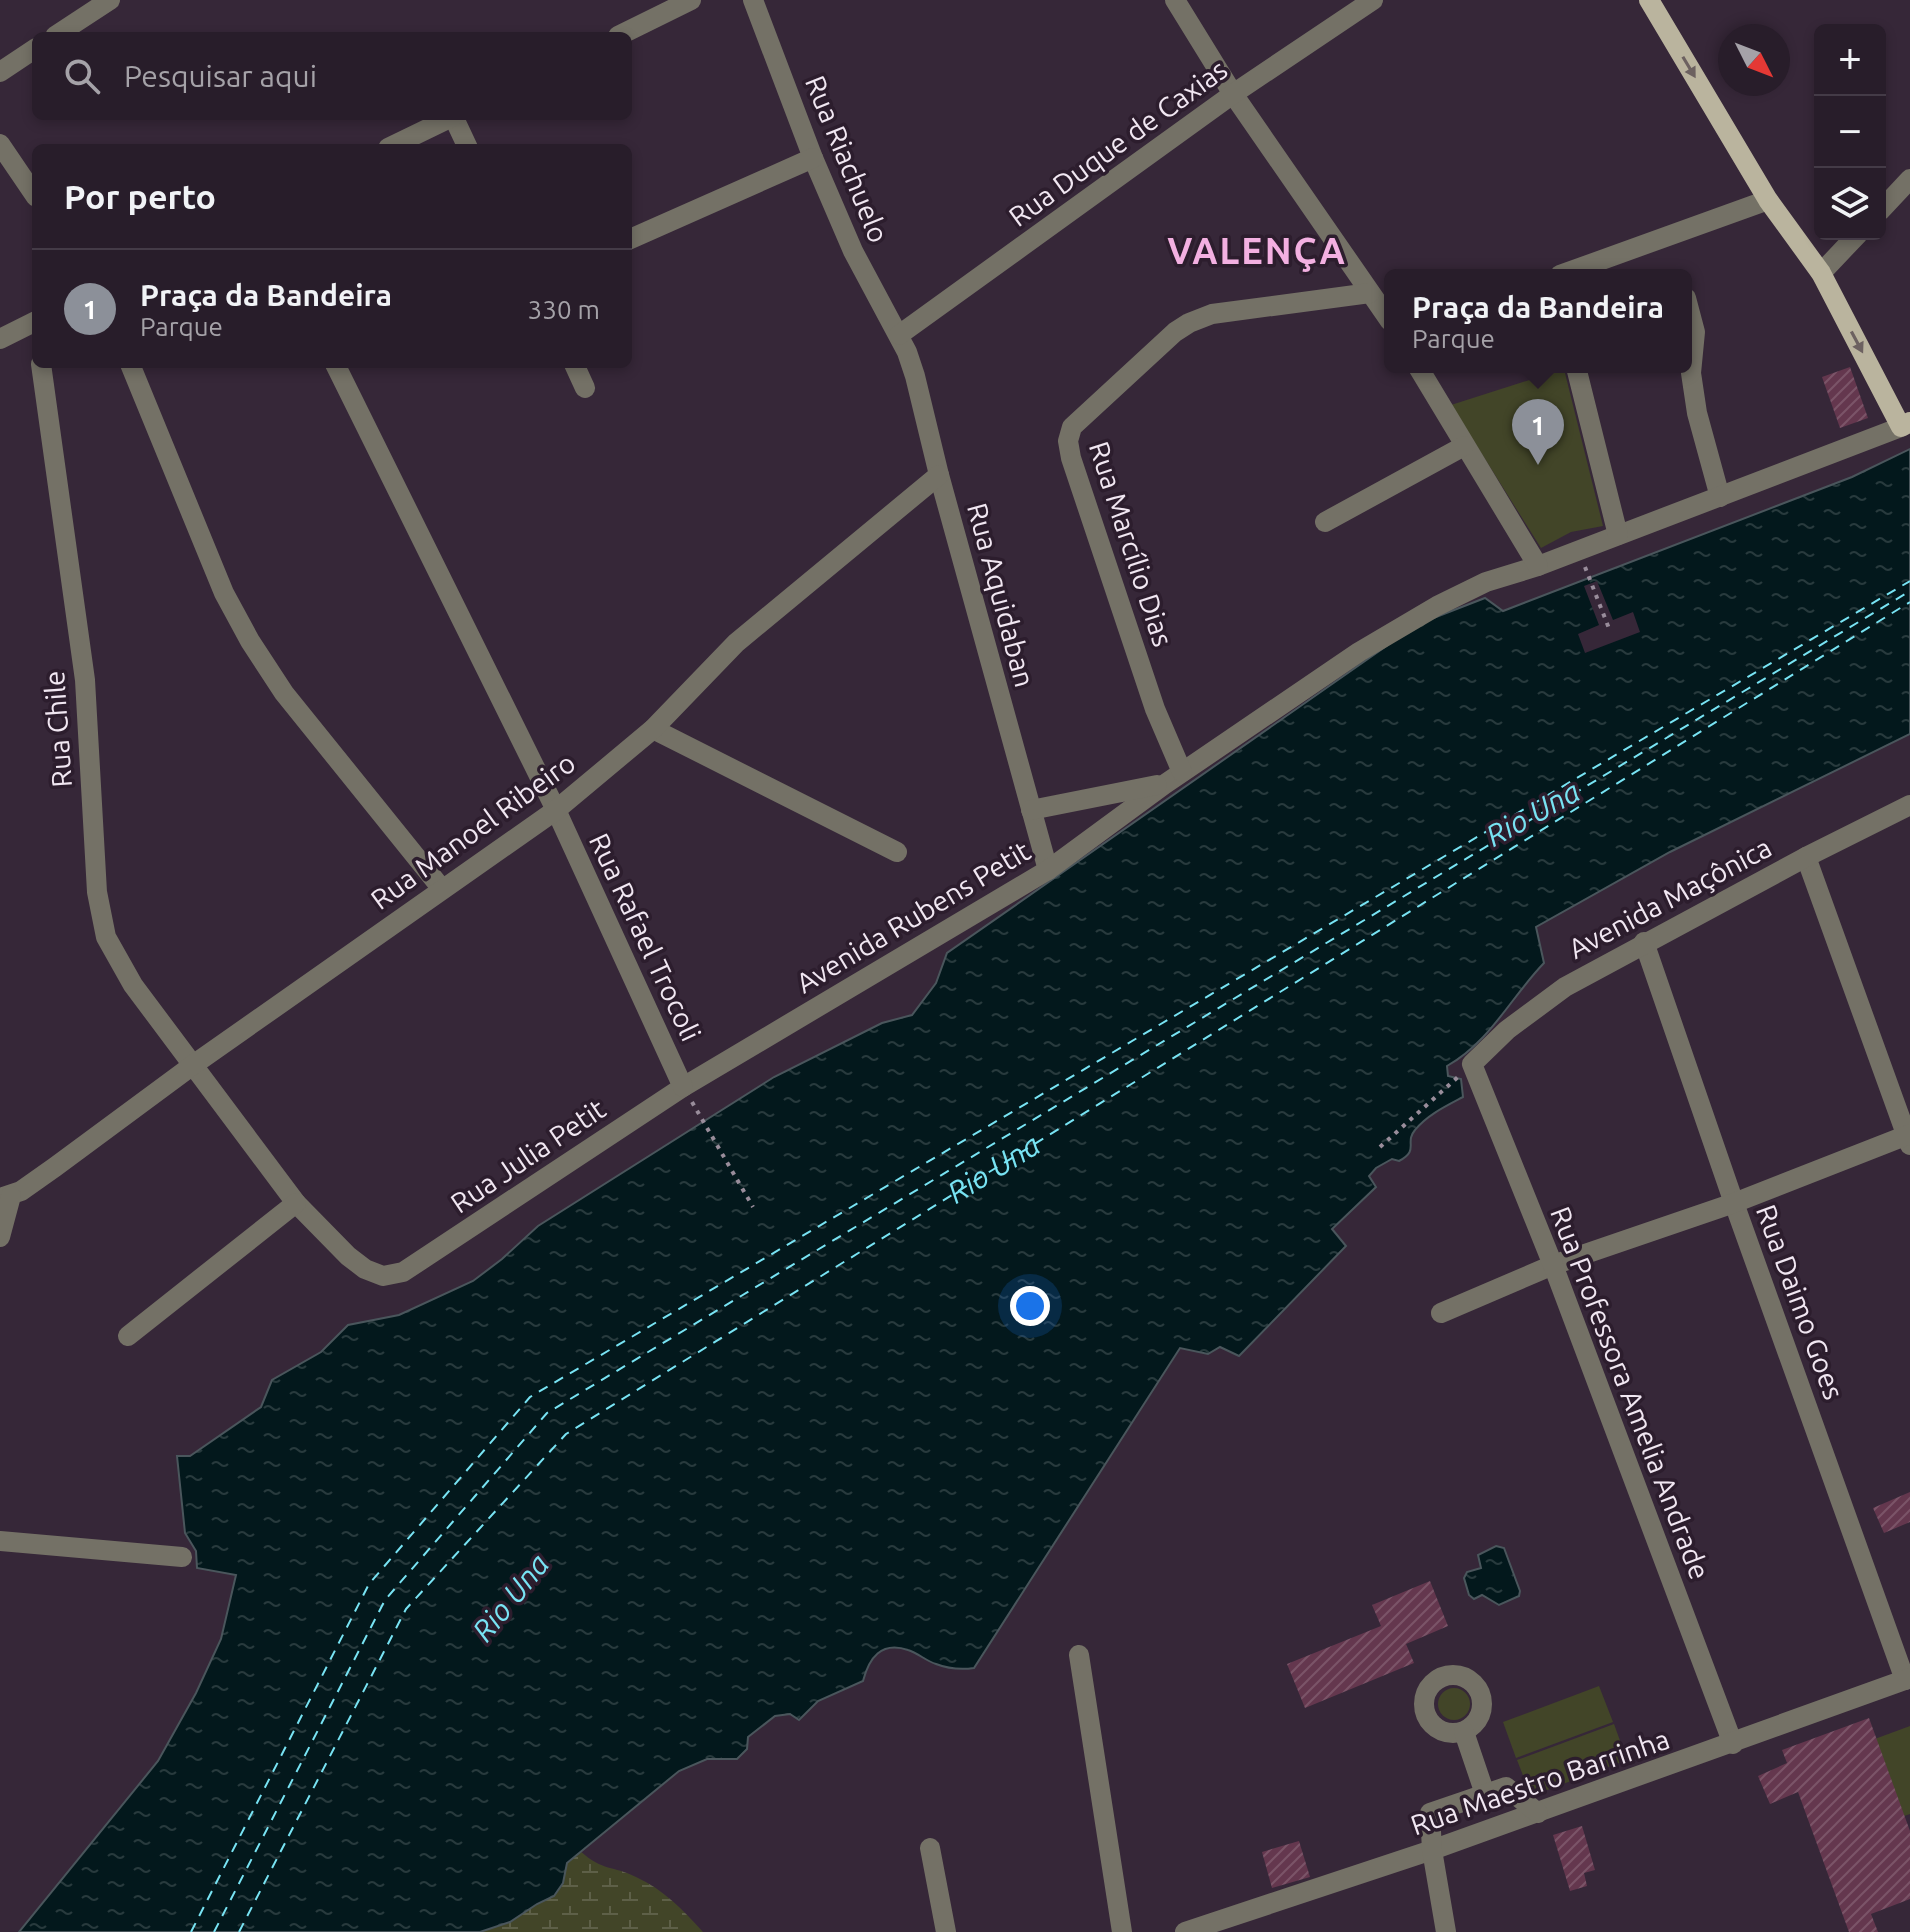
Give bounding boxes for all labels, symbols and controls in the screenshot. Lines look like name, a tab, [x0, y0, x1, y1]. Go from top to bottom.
north arrow	[1718, 24, 1790, 96]
map controls	[1814, 24, 1886, 240]
button: +	[1814, 24, 1886, 96]
search box	[32, 32, 632, 120]
street label: Rua Duque de Caxias	[1003, 53, 1233, 232]
icon: search	[60, 54, 104, 98]
one-way arrow	[1682, 56, 1696, 78]
text: Pesquisar aqui	[124, 59, 317, 93]
street label: Rua Riachuelo	[800, 71, 895, 247]
button: −	[1814, 96, 1886, 168]
button: layers	[1814, 168, 1886, 240]
text: Por perto	[64, 177, 216, 215]
district label: VALENÇA	[1167, 230, 1347, 272]
popup	[1384, 269, 1692, 373]
text: Praça da Bandeira	[140, 278, 392, 312]
text: Praça da Bandeira	[1412, 290, 1664, 324]
text: 1	[83, 295, 97, 324]
text: 330 m	[528, 295, 600, 324]
text: Parque	[140, 312, 223, 341]
text: Parque	[1412, 324, 1495, 353]
one-way arrow	[1851, 331, 1864, 354]
pin: 1	[1512, 399, 1564, 465]
street label: Rua Marcílio Dias	[1084, 438, 1179, 650]
street label: Rua Aquidaban	[962, 500, 1041, 690]
street label: Rua Chile	[38, 670, 77, 788]
street label: Rua Manoel Ribeiro	[365, 746, 581, 915]
water label: Rio Una	[1480, 774, 1585, 853]
street label: Rua Rafael Trocoli	[584, 828, 707, 1045]
street label: Avenida Maçônica	[1563, 831, 1776, 964]
street label: Avenida Rubens Petit	[790, 834, 1035, 999]
street label: Rua Julia Petit	[445, 1093, 611, 1219]
water label: Rio Una	[941, 1127, 1046, 1210]
street label: Rua Daimo Goes	[1751, 1200, 1850, 1403]
street label: Rua Professora Amelia Andrade	[1545, 1202, 1716, 1583]
your location	[1010, 1286, 1050, 1326]
water label: Rio Una	[465, 1547, 555, 1648]
street label: Rua Maestro Barrinha	[1406, 1723, 1673, 1840]

